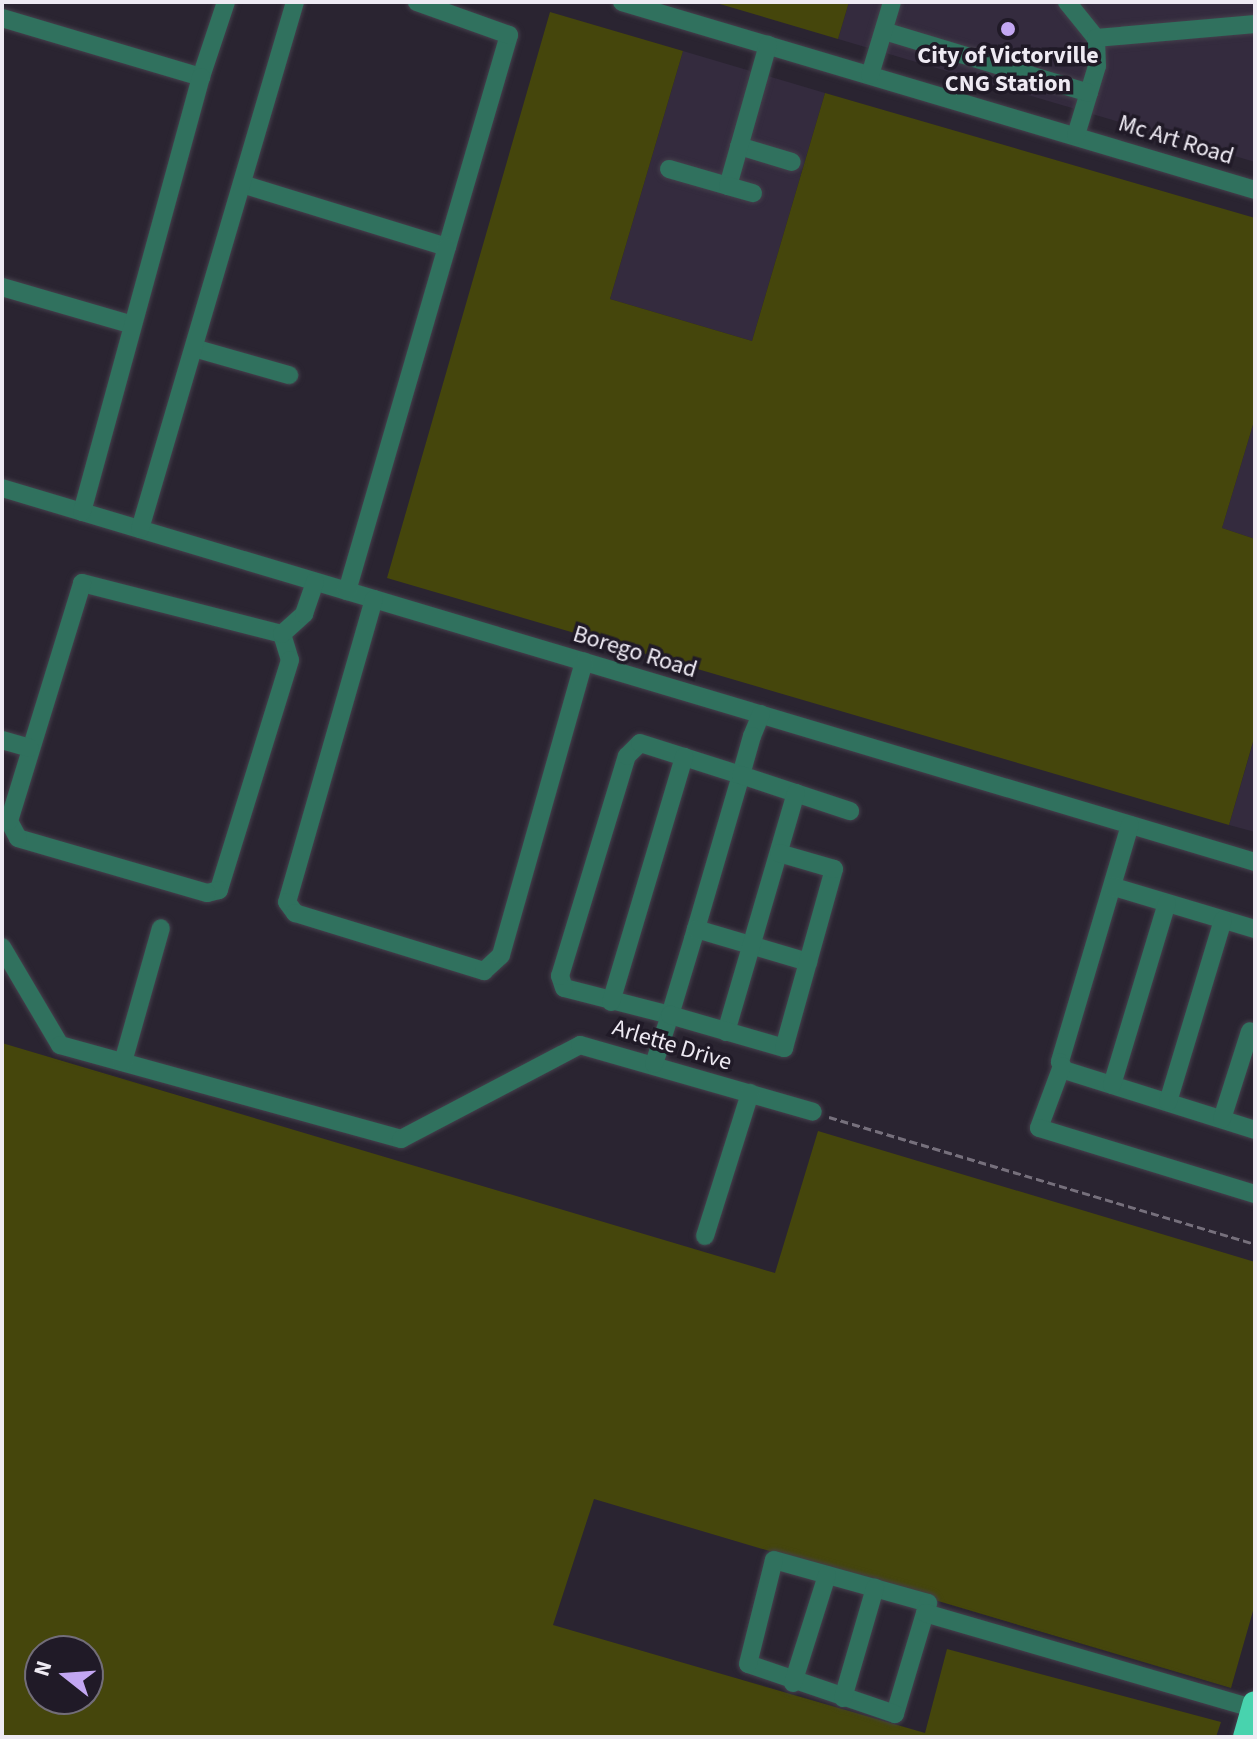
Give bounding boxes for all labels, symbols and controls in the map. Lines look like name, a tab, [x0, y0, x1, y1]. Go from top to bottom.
marker: City of Victorville CNG Station	[999, 20, 1017, 38]
place label: City of Victorville CNG Station	[917, 42, 1099, 98]
street label: Mc Art Road	[1115, 109, 1237, 171]
street label: Borego Road	[570, 620, 700, 684]
street label: Arlette Drive	[609, 1013, 735, 1077]
north arrow	[24, 1635, 104, 1715]
text: N	[26, 1657, 60, 1680]

